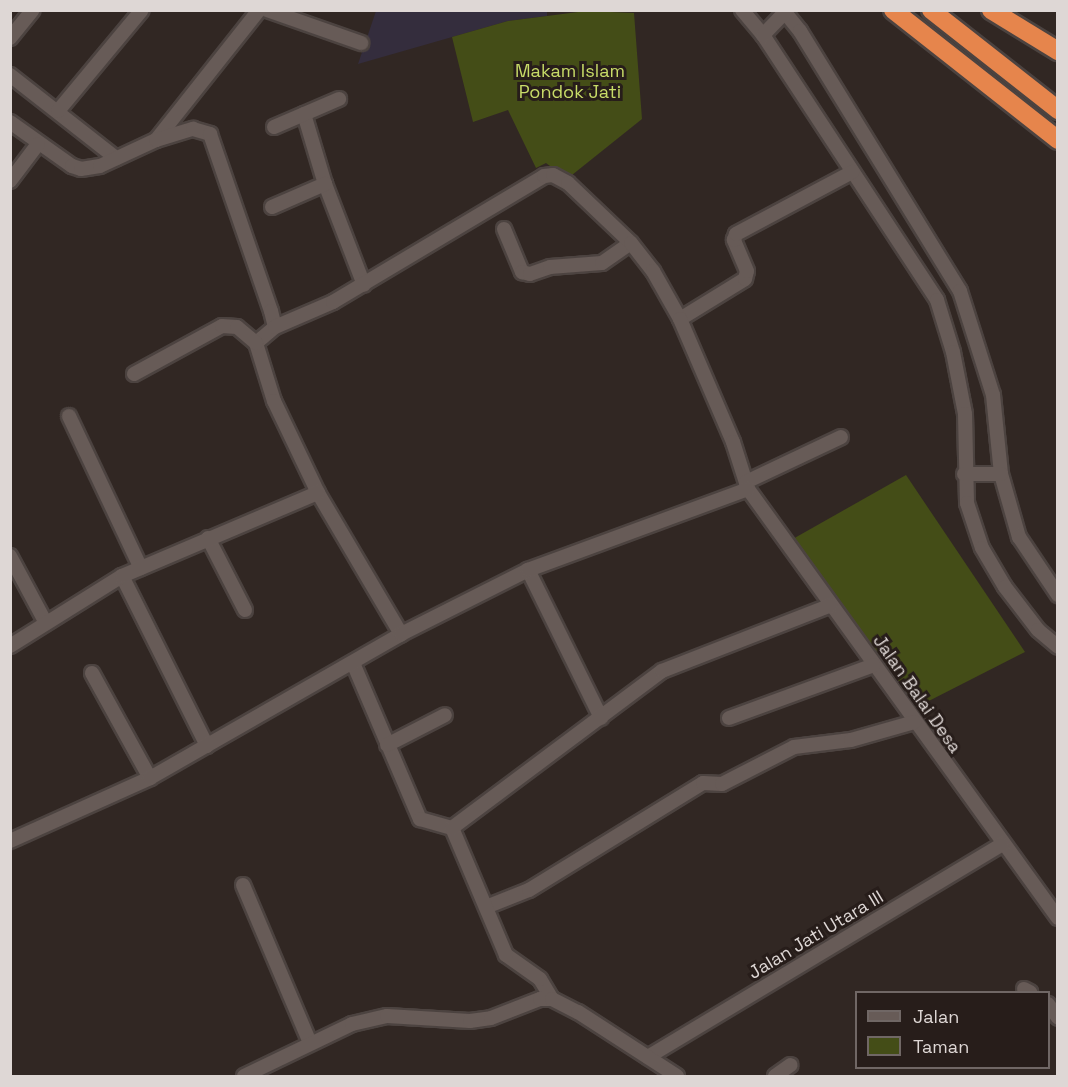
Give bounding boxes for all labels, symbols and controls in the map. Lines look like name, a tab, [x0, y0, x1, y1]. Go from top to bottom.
park label: Makam Islam Pondok Jati	[515, 61, 625, 104]
street label: Jalan Balai Desa	[868, 631, 966, 757]
street label: Jalan Jati Utara III	[745, 886, 887, 984]
legend	[855, 991, 1050, 1069]
text: Jalan	[913, 1005, 959, 1028]
text: Taman	[913, 1035, 969, 1058]

